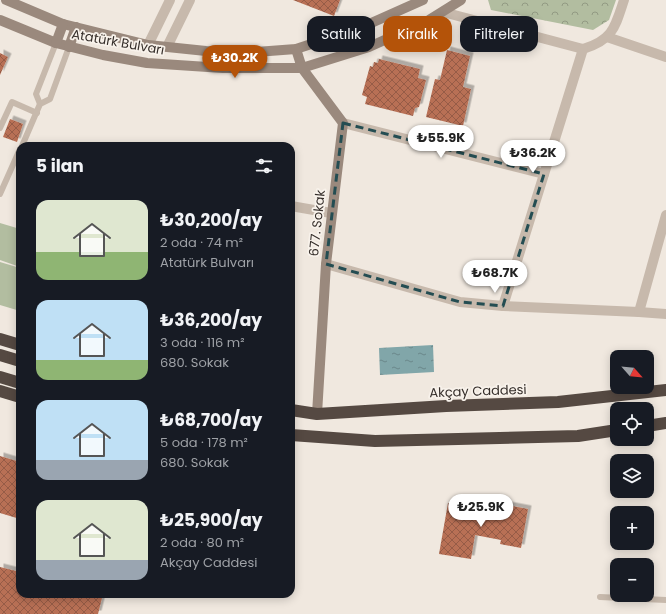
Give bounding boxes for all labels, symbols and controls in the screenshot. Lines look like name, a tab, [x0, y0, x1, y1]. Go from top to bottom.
chip: Satılık	[307, 16, 375, 52]
chip: Kiralık	[383, 16, 452, 52]
chip: Filtreler	[460, 16, 538, 52]
street label: Atatürk Bulvarı	[70, 24, 166, 60]
pin: ₺30.2K	[202, 45, 268, 79]
text: ₺30.2K	[211, 48, 259, 67]
pin: ₺55.9K	[408, 125, 474, 159]
text: ₺55.9K	[417, 128, 465, 147]
pin: ₺36.2K	[500, 140, 566, 174]
text: ₺36.2K	[509, 143, 557, 162]
text: 5 ilan	[36, 154, 84, 178]
icon: filters	[253, 155, 275, 177]
street label: 677. Sokak	[304, 188, 330, 257]
text: ₺30,200/ay	[160, 208, 262, 232]
icon: home	[68, 216, 116, 264]
text: 2 oda · 74 m²	[160, 233, 243, 252]
text: Atatürk Bulvarı	[160, 253, 254, 272]
pin: ₺68.7K	[462, 260, 528, 294]
text: ₺68.7K	[471, 263, 519, 282]
text: ₺36,200/ay	[160, 308, 262, 332]
icon: home	[68, 316, 116, 364]
text: 3 oda · 116 m²	[160, 333, 244, 352]
north arrow	[610, 350, 654, 394]
map controls	[610, 350, 654, 602]
text: 680. Sokak	[160, 353, 229, 372]
street label: Akçay Caddesi	[429, 380, 527, 402]
button: locate	[610, 402, 654, 446]
text: ₺68,700/ay	[160, 408, 262, 432]
icon: home	[68, 416, 116, 464]
text: 5 oda · 178 m²	[160, 433, 248, 452]
text: 680. Sokak	[160, 453, 229, 472]
button: layers	[610, 454, 654, 498]
pin: ₺25.9K	[448, 494, 514, 528]
text: ₺25.9K	[457, 497, 505, 516]
button: +	[610, 506, 654, 550]
text: ₺25,900/ay	[160, 508, 262, 532]
icon: home	[68, 516, 116, 564]
text: 2 oda · 80 m²	[160, 533, 244, 552]
text: Akçay Caddesi	[160, 553, 257, 572]
button: −	[610, 558, 654, 602]

